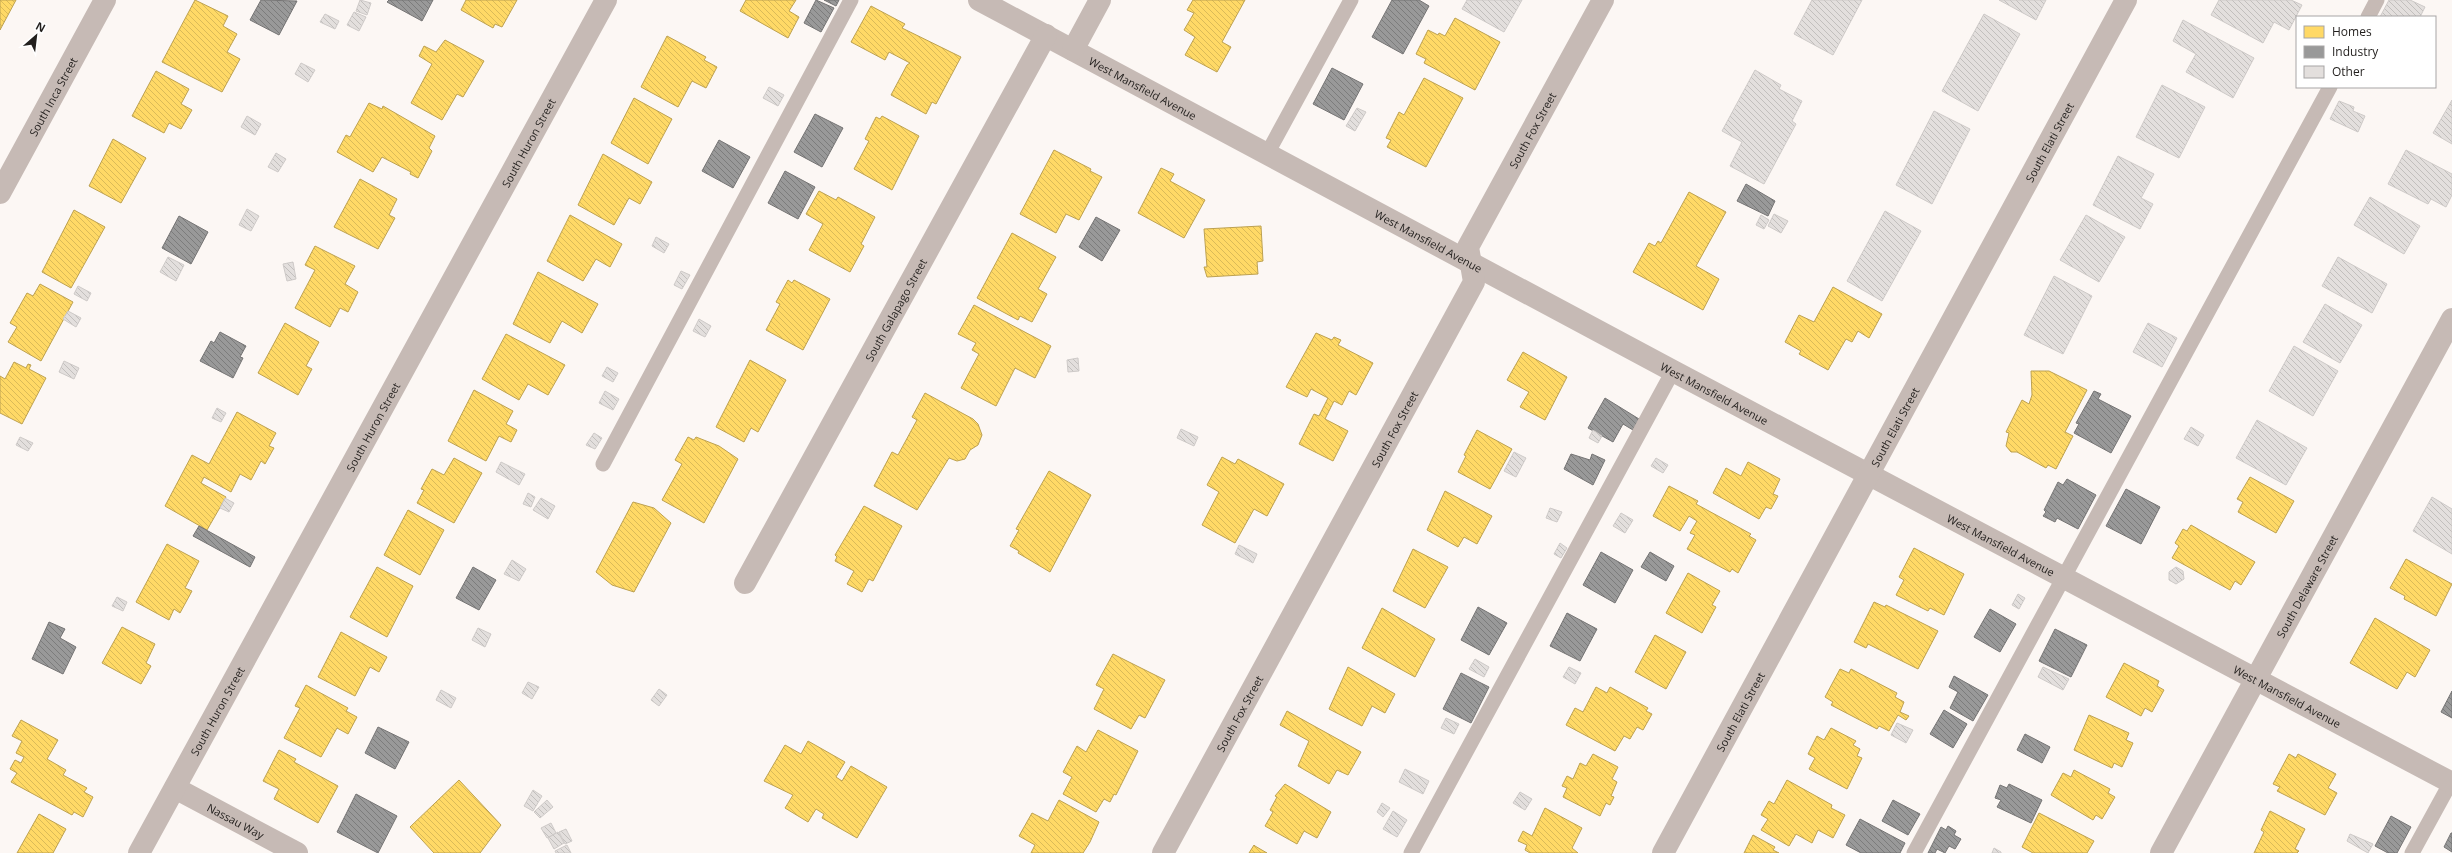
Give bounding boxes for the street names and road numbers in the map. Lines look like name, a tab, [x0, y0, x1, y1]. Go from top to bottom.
street label: West Mansfield Avenue	[1087, 53, 1199, 123]
street label: South Inca Street	[25, 54, 80, 139]
street label: South Fox Street	[1505, 89, 1559, 171]
street label: South Huron Street	[498, 95, 558, 190]
street label: South Elati Street	[2021, 100, 2077, 184]
street label: West Mansfield Avenue	[1372, 206, 1485, 275]
street label: South Galapago Street	[861, 255, 930, 364]
street label: West Mansfield Avenue	[1658, 358, 1771, 428]
street label: South Huron Street	[342, 379, 403, 474]
street label: South Elati Street	[1867, 384, 1922, 469]
street label: South Fox Street	[1367, 388, 1421, 470]
street label: West Mansfield Avenue	[1945, 510, 2057, 579]
street label: South Delaware Street	[2272, 532, 2341, 640]
street label: West Mansfield Avenue	[2231, 661, 2344, 731]
street label: South Huron Street	[186, 664, 247, 758]
street label: South Elati Street	[1712, 669, 1767, 754]
street label: South Fox Street	[1212, 673, 1266, 754]
street label: Nassau Way	[205, 799, 267, 842]

